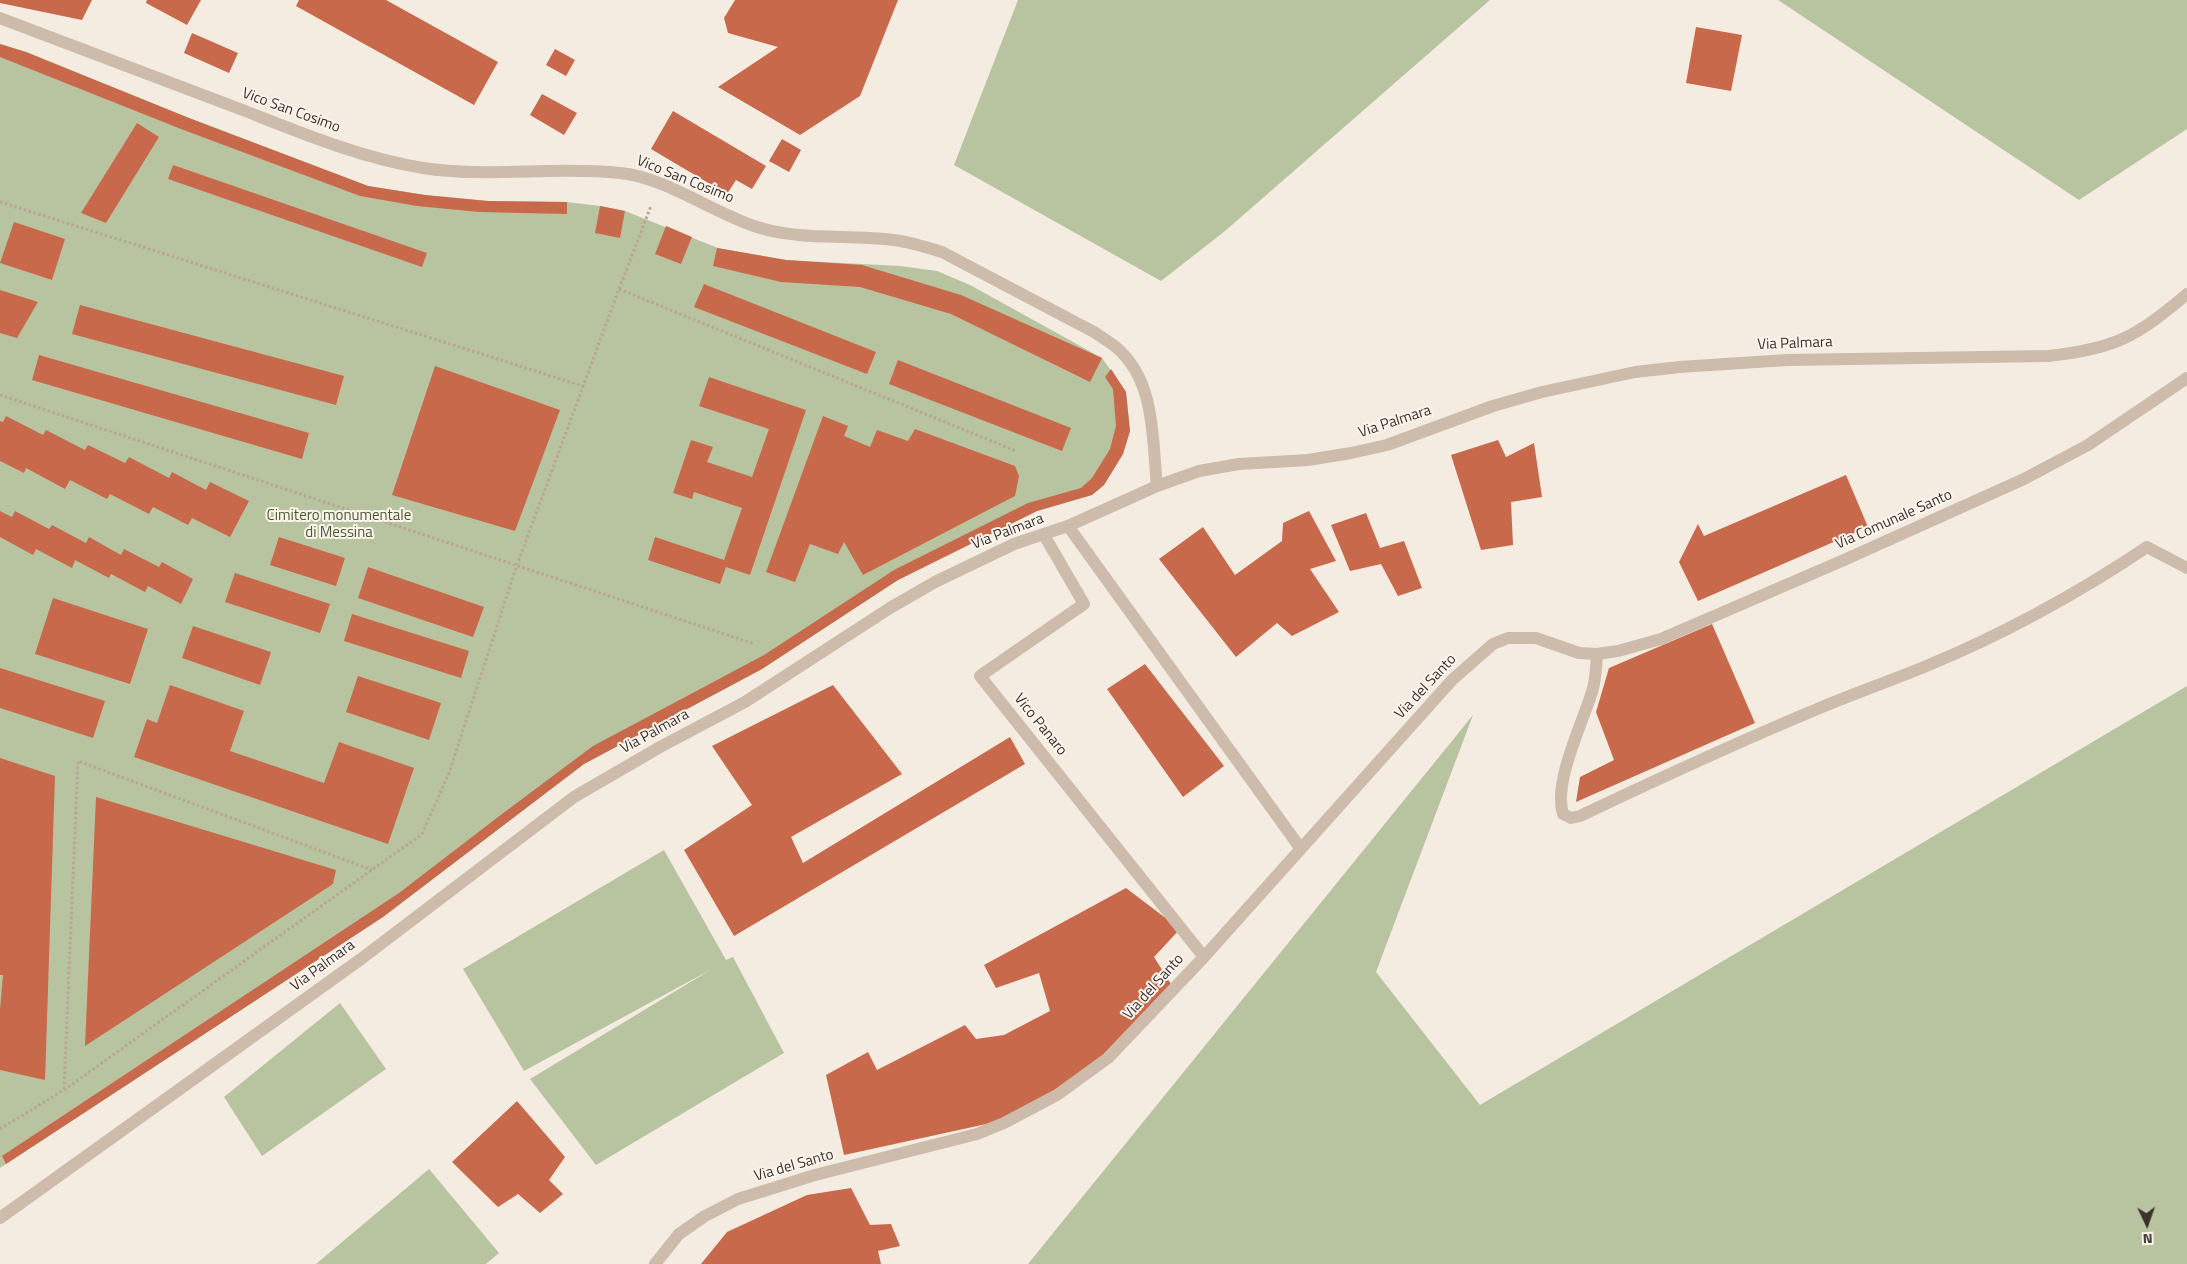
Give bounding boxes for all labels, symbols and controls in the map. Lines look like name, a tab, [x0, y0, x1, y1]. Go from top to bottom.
street label: Vico San Cosimo	[239, 85, 343, 137]
street label: Vico San Cosimo	[634, 152, 736, 208]
street label: Via Palmara	[1757, 334, 1833, 354]
street label: Via Palmara	[1356, 402, 1434, 442]
street label: Via Comunale Santo	[1833, 486, 1955, 554]
park label: Cimitero monumentale di Messina	[267, 507, 411, 542]
street label: Via Palmara	[970, 510, 1046, 554]
street label: Via del Santo	[1391, 651, 1461, 723]
street label: Vico Panaro	[1010, 690, 1070, 760]
street label: Via Palmara	[618, 706, 692, 758]
street label: Via Palmara	[287, 937, 359, 995]
street label: Via del Santo	[1120, 951, 1188, 1023]
street label: Via del Santo	[752, 1146, 836, 1186]
north arrow	[2122, 1199, 2172, 1249]
text: N	[2142, 1229, 2153, 1250]

